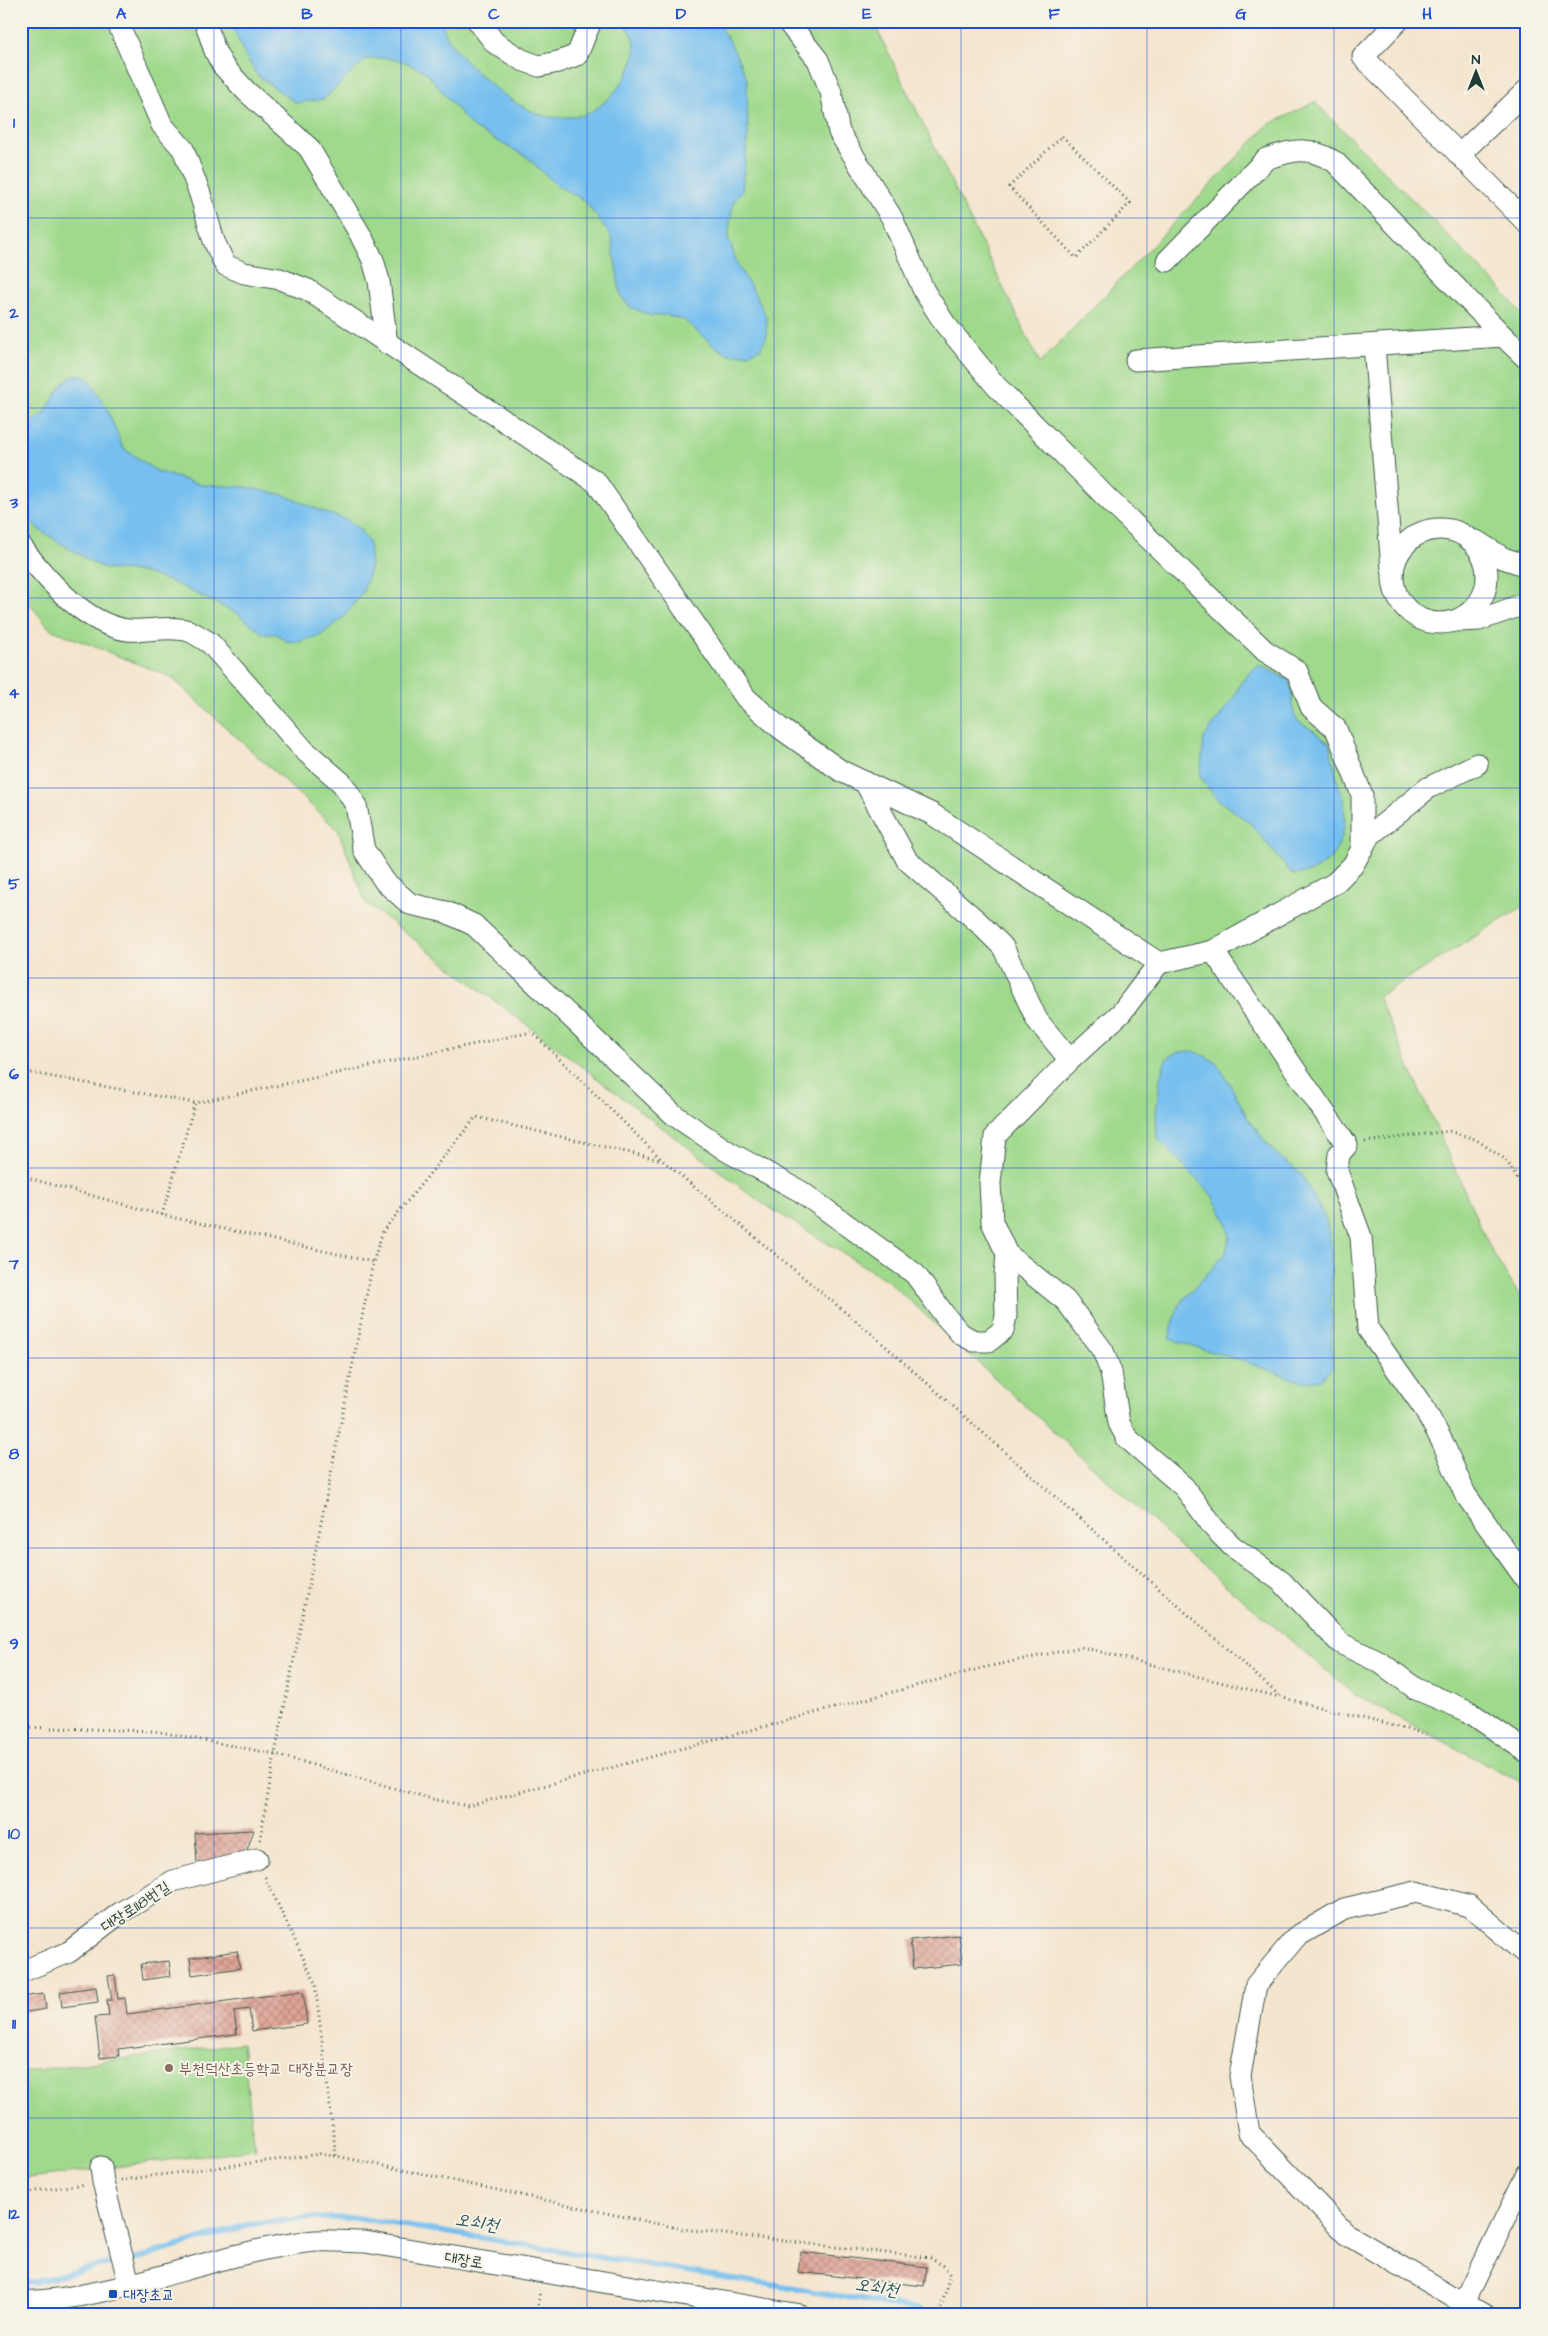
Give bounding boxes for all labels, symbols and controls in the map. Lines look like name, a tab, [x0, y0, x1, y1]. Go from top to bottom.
text: A	[116, 3, 127, 25]
text: B	[301, 3, 313, 25]
text: C	[488, 3, 500, 25]
text: D	[676, 3, 687, 25]
text: E	[862, 3, 872, 25]
text: F	[1048, 3, 1060, 25]
text: G	[1235, 3, 1247, 25]
text: H	[1422, 3, 1432, 25]
north arrow	[1450, 48, 1500, 98]
text: N	[1472, 50, 1481, 70]
text: 1	[13, 112, 16, 134]
text: 2	[8, 302, 19, 324]
text: 3	[9, 492, 19, 514]
text: 4	[9, 682, 20, 704]
text: 5	[8, 873, 20, 895]
text: 6	[9, 1063, 19, 1085]
text: 7	[8, 1253, 19, 1275]
text: 8	[9, 1443, 20, 1465]
text: 9	[9, 1633, 19, 1655]
text: 10	[8, 1823, 20, 1845]
street label: 대장로118번길	[96, 1876, 175, 1938]
text: 11	[12, 2013, 17, 2035]
place label: 부천덕산초등학교 대장분교장	[179, 2058, 353, 2080]
marker: 부천덕산초등학교 대장분교장	[163, 2062, 175, 2074]
text: 12	[8, 2203, 20, 2225]
water label: 오쇠천	[454, 2207, 502, 2238]
street label: 대장로	[443, 2246, 485, 2274]
water label: 오쇠천	[854, 2272, 902, 2303]
place label: 대장초교	[123, 2284, 175, 2306]
marker: 대장초교	[107, 2288, 119, 2300]

